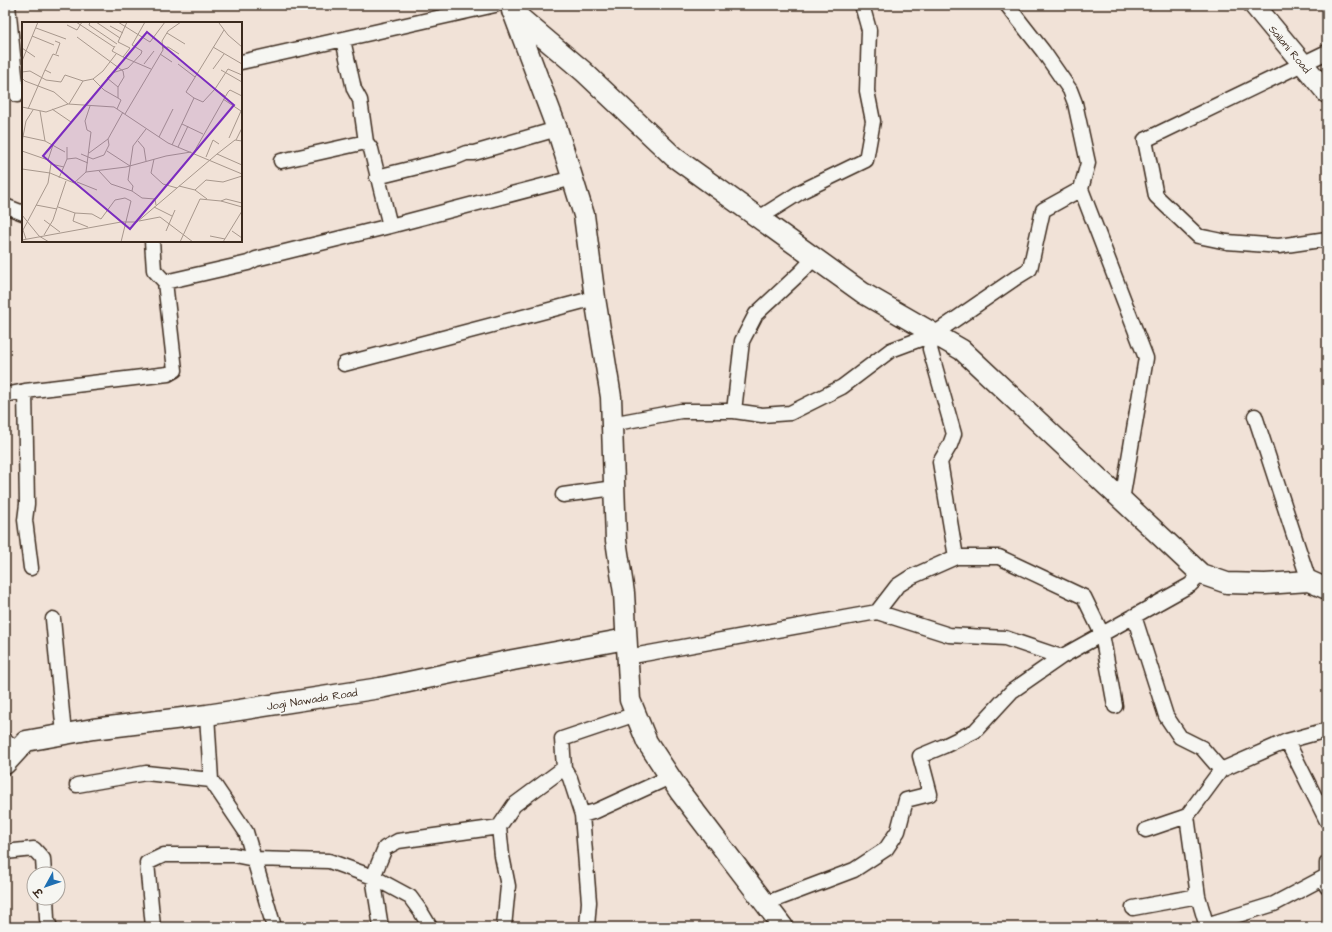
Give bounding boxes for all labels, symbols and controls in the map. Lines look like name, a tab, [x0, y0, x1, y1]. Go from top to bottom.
inset map	[22, 22, 242, 242]
street label: Sailani Road	[1265, 22, 1314, 77]
street label: Jogi Nawada Road	[266, 685, 359, 715]
north arrow	[26, 866, 66, 906]
text: उ	[30, 883, 47, 901]

